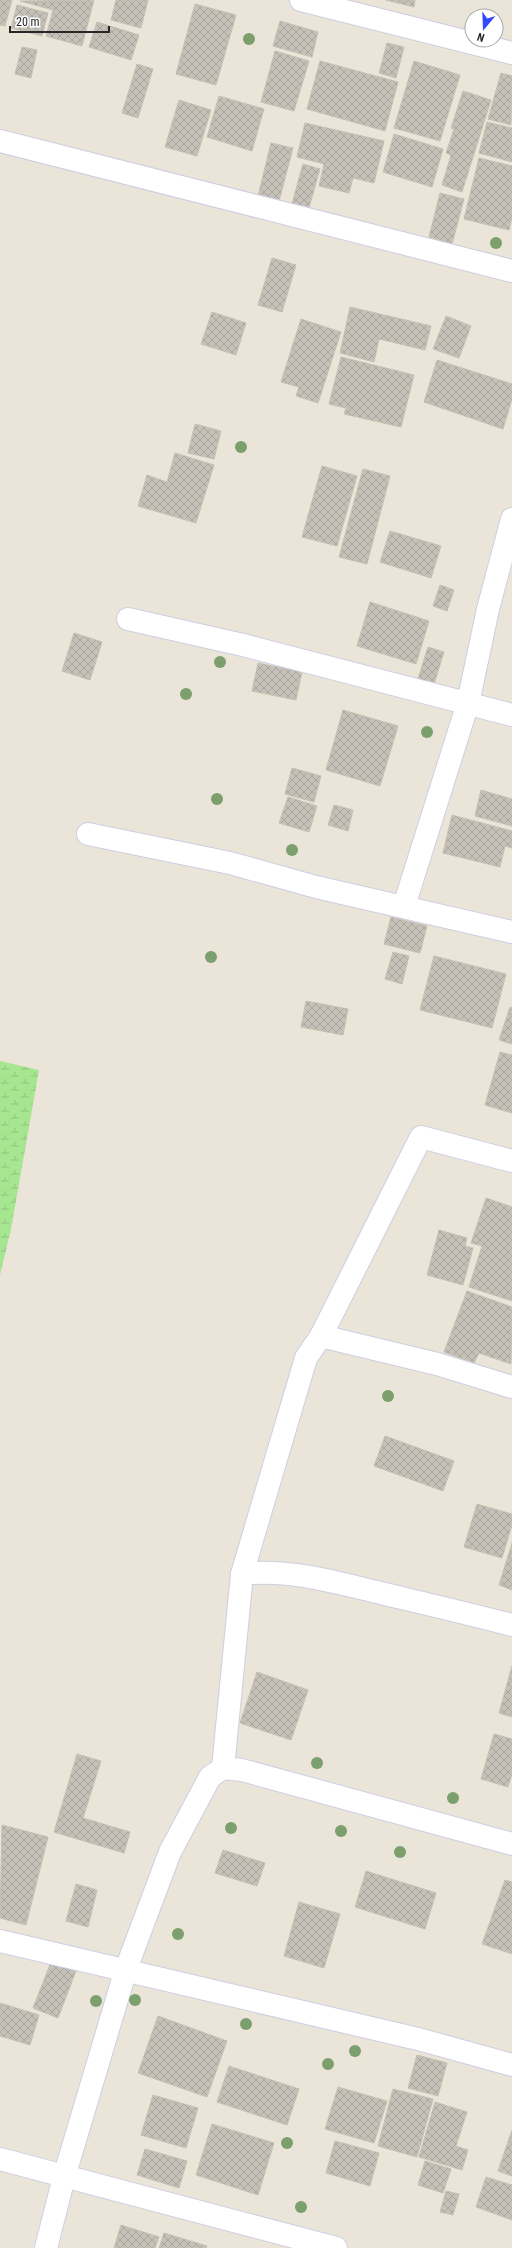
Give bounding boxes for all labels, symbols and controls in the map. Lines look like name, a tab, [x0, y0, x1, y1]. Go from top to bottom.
scale bar	[10, 8, 109, 34]
north arrow	[464, 8, 504, 48]
text: 20 m	[16, 15, 40, 29]
text: N	[475, 30, 486, 44]

